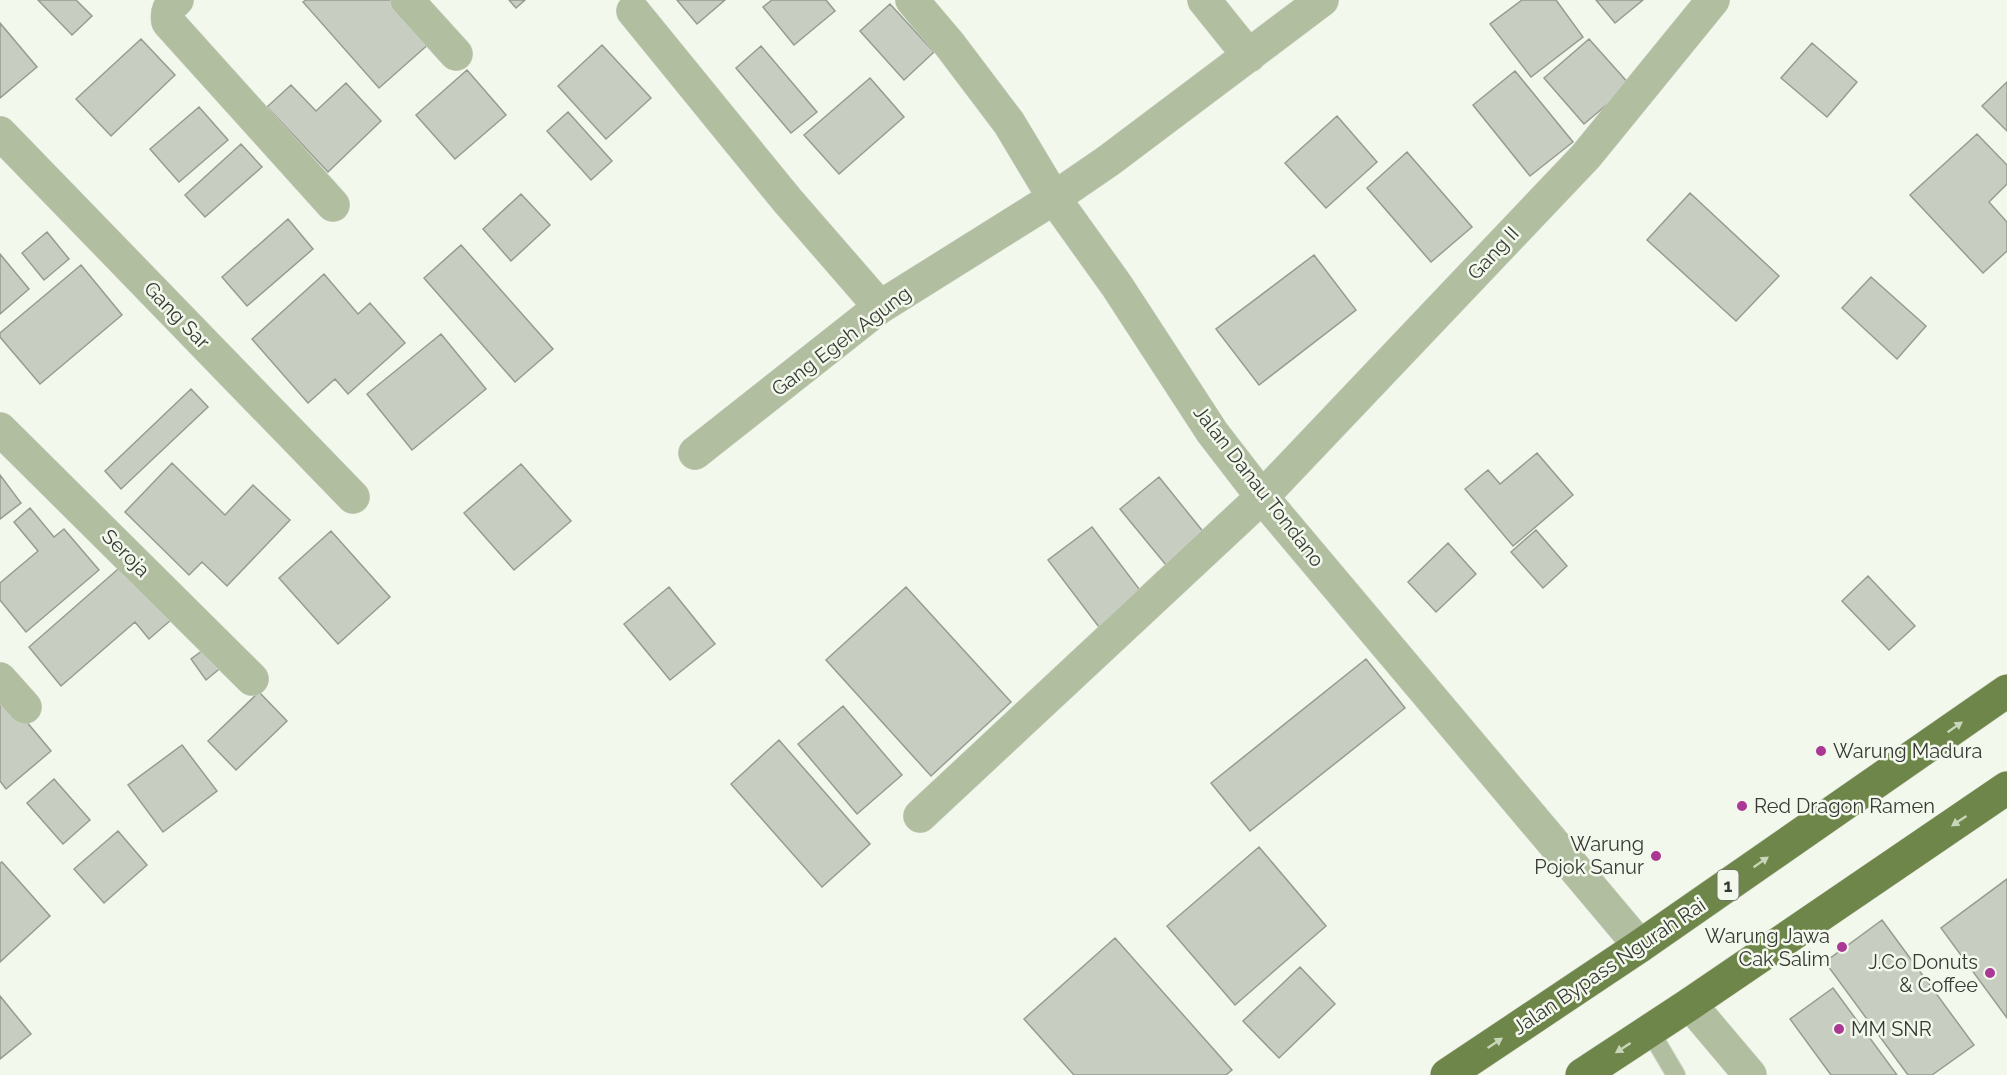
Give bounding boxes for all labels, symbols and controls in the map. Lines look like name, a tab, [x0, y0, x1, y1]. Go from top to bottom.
street label: Gang II	[1462, 221, 1524, 285]
street label: Gang Sar	[139, 276, 215, 354]
street label: Gang Egeh Agung	[767, 281, 915, 401]
street label: Jalan Danau Tondano	[1189, 401, 1329, 571]
street label: Seroja	[97, 524, 155, 582]
one-way arrow	[1947, 721, 1963, 733]
place label: Warung Madura	[1833, 739, 1982, 763]
marker: Warung Madura	[1814, 744, 1828, 758]
place label: Red Dragon Ramen	[1754, 794, 1935, 818]
marker: Red Dragon Ramen	[1735, 799, 1749, 813]
one-way arrow	[1951, 815, 1967, 827]
place label: Warung Pojok Sanur	[1534, 832, 1644, 879]
marker: Warung Pojok Sanur	[1649, 849, 1663, 863]
one-way arrow	[1752, 856, 1768, 868]
road number: 1	[1718, 870, 1738, 900]
street label: Jalan Bypass Ngurah Rai	[1508, 892, 1710, 1040]
place label: Warung Jawa Cak Salim	[1705, 924, 1830, 971]
marker: Warung Jawa Cak Salim	[1835, 940, 1849, 954]
place label: J.Co Donuts & Coffee	[1868, 950, 1978, 997]
marker: J.Co Donuts & Coffee	[1983, 966, 1997, 980]
place label: MM SNR	[1851, 1017, 1932, 1041]
marker: MM SNR	[1832, 1022, 1846, 1036]
one-way arrow	[1487, 1037, 1504, 1048]
one-way arrow	[1615, 1042, 1631, 1053]

